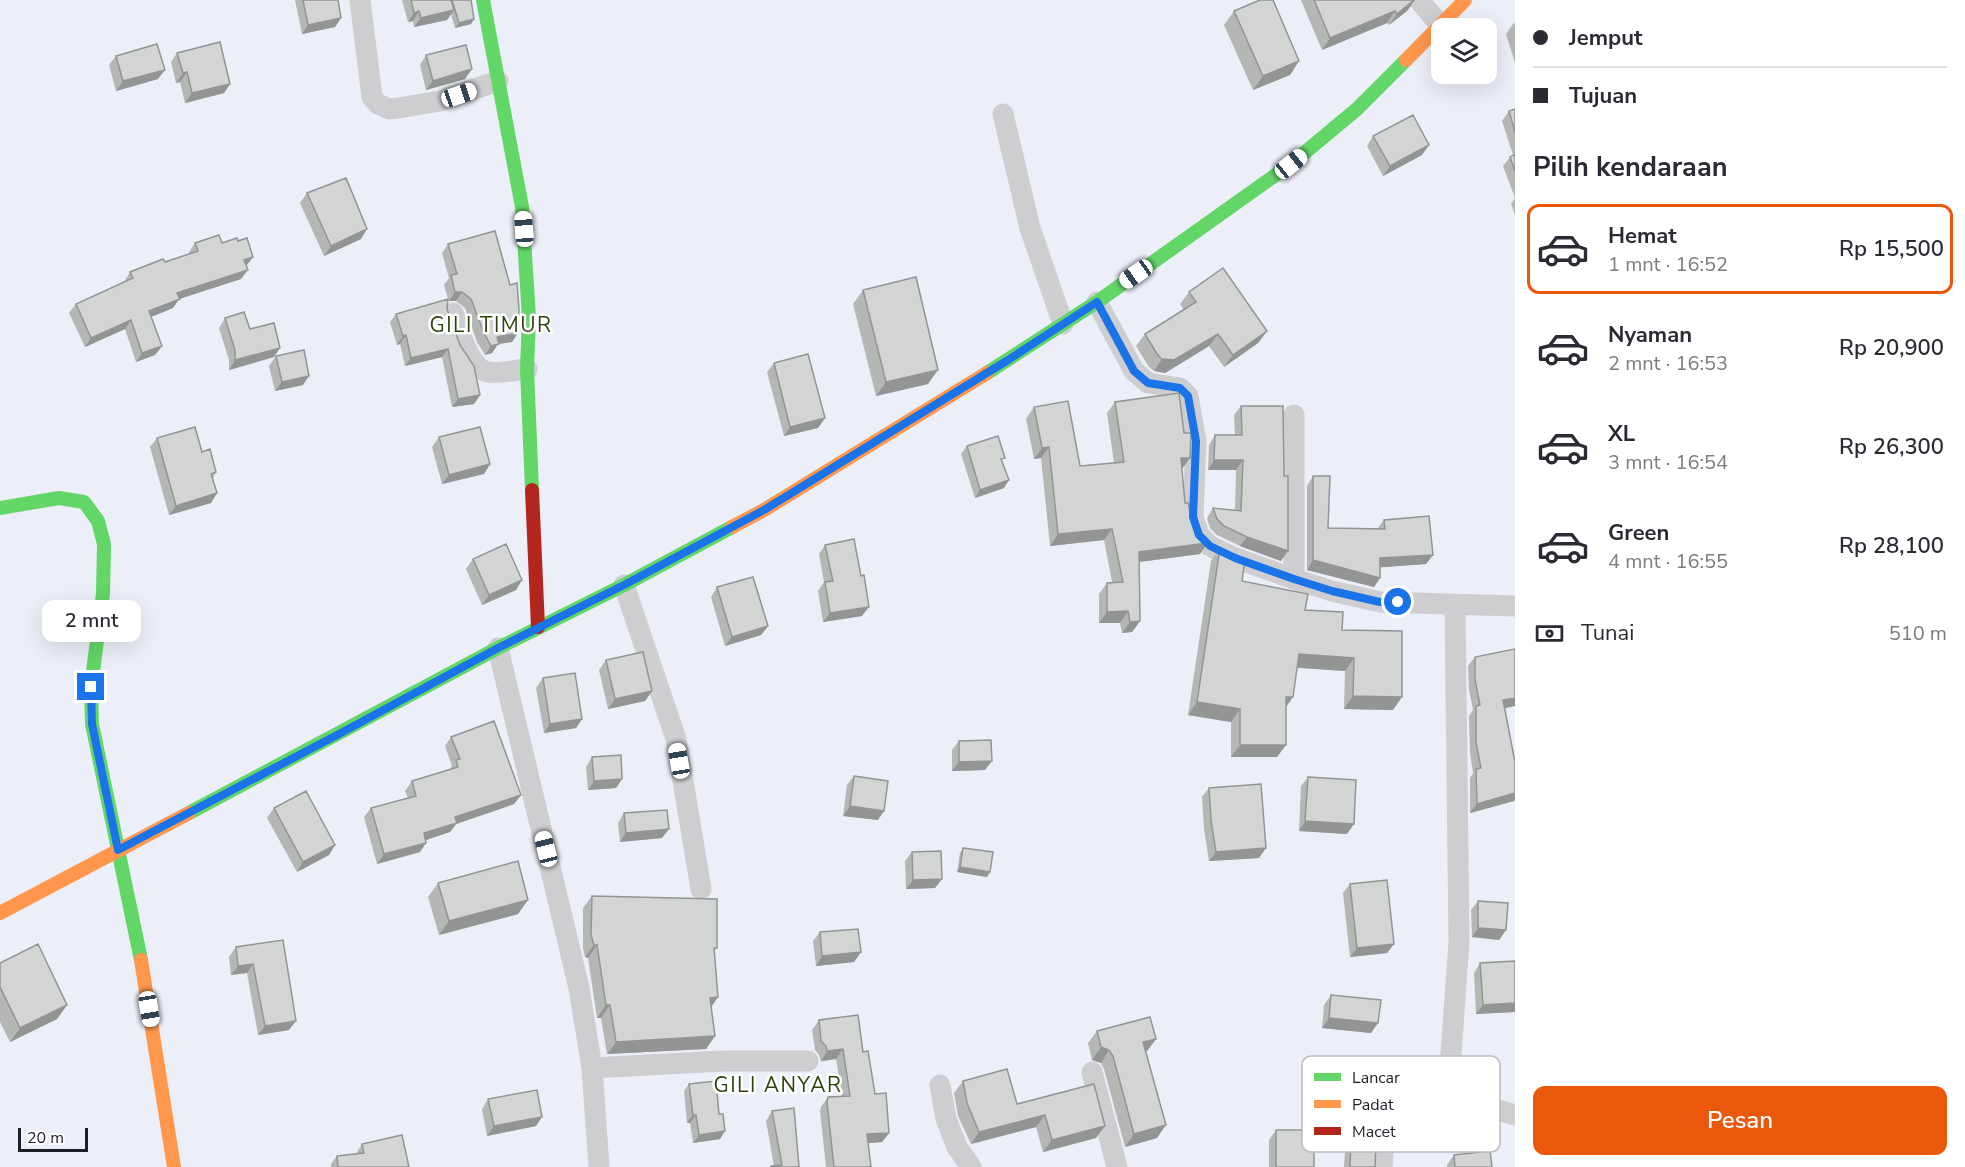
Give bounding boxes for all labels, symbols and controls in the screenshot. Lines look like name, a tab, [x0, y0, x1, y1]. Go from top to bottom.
map controls	[1431, 18, 1497, 84]
button: layers	[1431, 18, 1497, 84]
text: Jemput	[1569, 23, 1642, 53]
car	[439, 81, 479, 109]
text: Tujuan	[1569, 81, 1637, 111]
car	[1271, 146, 1311, 182]
text: Pilih kendaraan	[1533, 149, 1727, 186]
car	[514, 210, 534, 248]
text: Hemat	[1608, 221, 1677, 251]
icon: car	[1536, 222, 1590, 276]
text: Rp 15,500	[1839, 234, 1944, 264]
text: 1 mnt · 16:52	[1608, 251, 1728, 278]
car	[1116, 256, 1156, 292]
district label: GILI TIMUR	[429, 311, 553, 339]
text: Nyaman	[1608, 320, 1692, 350]
icon: car	[1536, 321, 1590, 375]
text: Rp 20,900	[1839, 333, 1944, 363]
text: 2 mnt · 16:53	[1608, 350, 1728, 377]
text: XL	[1608, 419, 1635, 449]
icon: car	[1536, 420, 1590, 474]
text: Rp 26,300	[1839, 432, 1944, 462]
text: 3 mnt · 16:54	[1608, 449, 1728, 476]
text: Green	[1608, 518, 1669, 548]
icon: car	[1536, 519, 1590, 573]
text: Rp 28,100	[1839, 531, 1944, 561]
text: 4 mnt · 16:55	[1608, 548, 1728, 575]
route start	[1384, 588, 1411, 615]
callout: 2 mnt	[42, 600, 140, 642]
text: 2 mnt	[65, 607, 118, 634]
icon: cash	[1533, 617, 1566, 650]
text: Tunai	[1581, 618, 1634, 648]
text: 510 m	[1889, 620, 1947, 647]
route end	[77, 673, 104, 700]
car	[667, 742, 691, 780]
car	[533, 829, 559, 869]
car	[137, 990, 161, 1028]
legend	[1302, 1056, 1500, 1152]
text: Lancar	[1352, 1067, 1400, 1089]
district label: GILI ANYAR	[713, 1071, 843, 1099]
button: Pesan	[1533, 1086, 1947, 1155]
text: Padat	[1352, 1094, 1394, 1116]
text: Macet	[1352, 1121, 1396, 1143]
scale bar	[18, 1125, 88, 1152]
text: 20 m	[27, 1127, 64, 1149]

